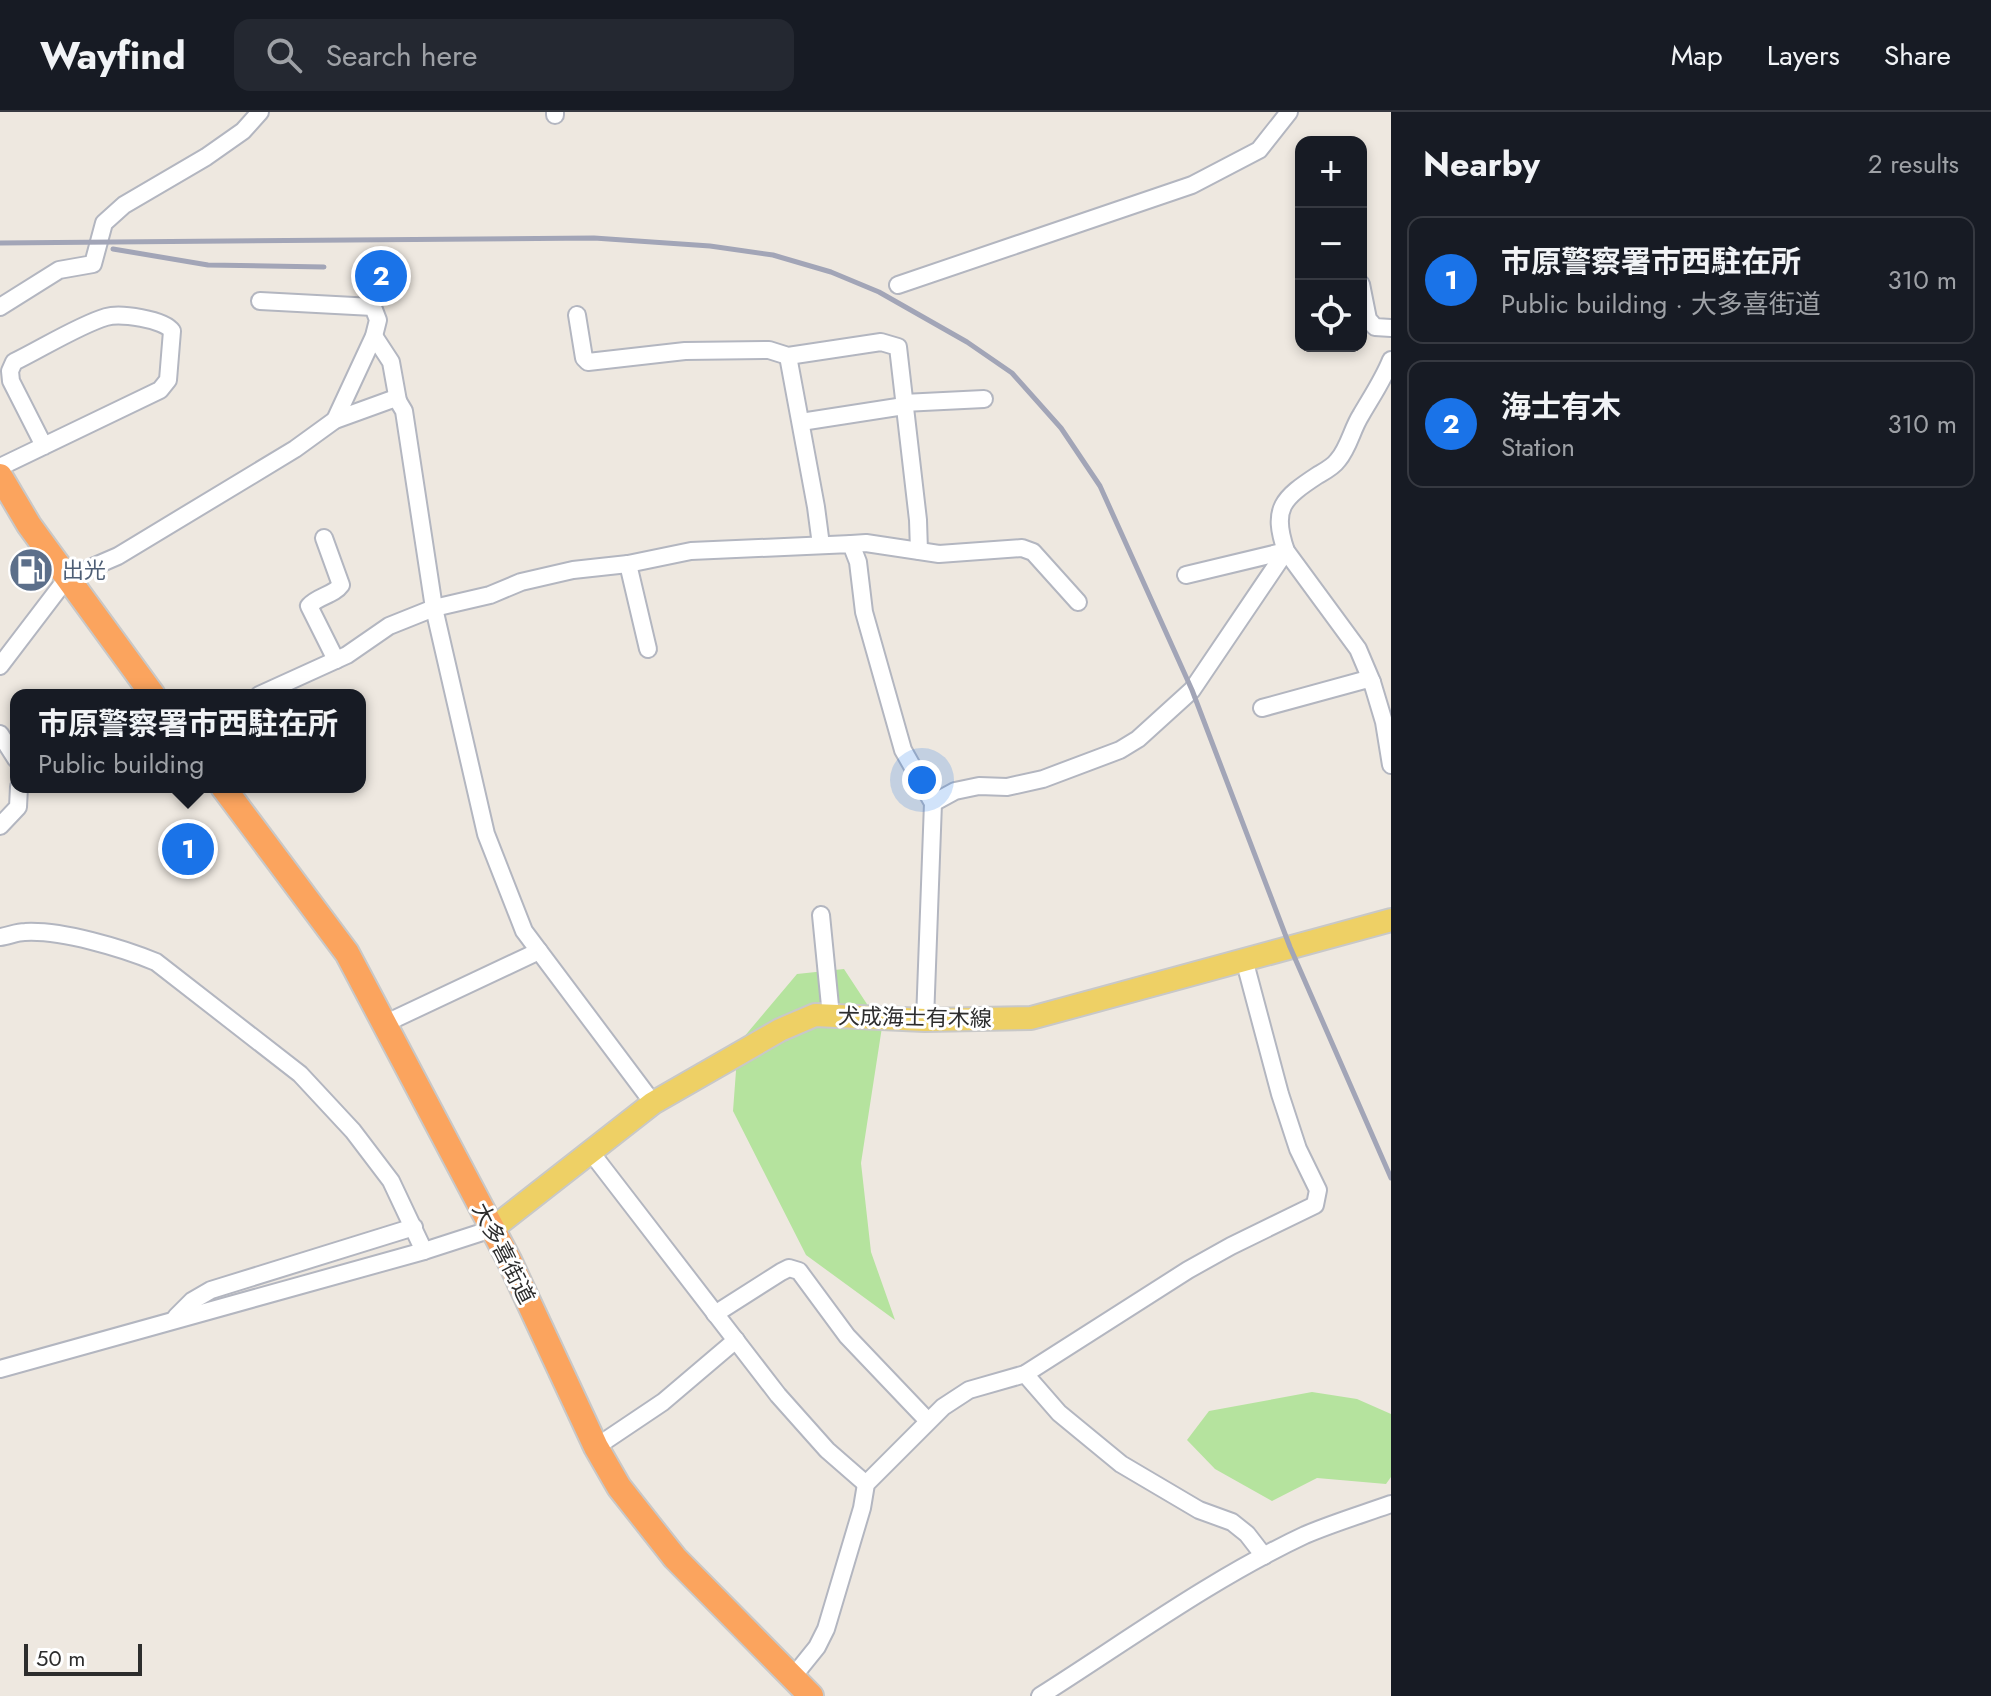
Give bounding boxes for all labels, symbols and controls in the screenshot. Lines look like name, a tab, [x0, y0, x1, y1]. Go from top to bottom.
search box	[234, 19, 794, 91]
text: Wayfind	[40, 28, 186, 83]
icon: search	[262, 33, 306, 77]
text: Search here	[326, 34, 477, 77]
text: Map	[1671, 35, 1723, 76]
text: Layers	[1767, 35, 1840, 76]
text: Share	[1884, 35, 1951, 76]
map controls	[1295, 136, 1367, 352]
button: +	[1295, 136, 1367, 208]
text: Nearby	[1423, 140, 1540, 189]
text: 2 results	[1868, 145, 1959, 183]
button: −	[1295, 208, 1367, 280]
text: 市原警察署市西駐在所	[1501, 240, 1801, 283]
pin: 2	[355, 246, 407, 306]
text: 1	[1444, 261, 1458, 299]
text: 310 m	[1887, 261, 1957, 299]
button: locate	[1295, 280, 1367, 352]
text: Public building · 大多喜街道	[1501, 285, 1821, 323]
text: 海士有木	[1501, 385, 1621, 428]
text: 2	[1442, 405, 1460, 443]
text: 310 m	[1887, 405, 1957, 443]
text: Station	[1501, 428, 1575, 466]
fuel station icon: 出光	[7, 546, 55, 594]
place label: 出光	[62, 554, 106, 586]
popup	[10, 689, 366, 793]
text: 市原警察署市西駐在所	[38, 702, 338, 745]
text: Public building	[38, 745, 204, 783]
your location	[902, 760, 942, 800]
pin: 1	[162, 819, 214, 879]
street label: 犬成海士有木線	[838, 1000, 992, 1034]
street label: 大多喜街道	[465, 1197, 543, 1309]
scale bar	[24, 1640, 142, 1676]
text: 50 m	[36, 1642, 85, 1674]

